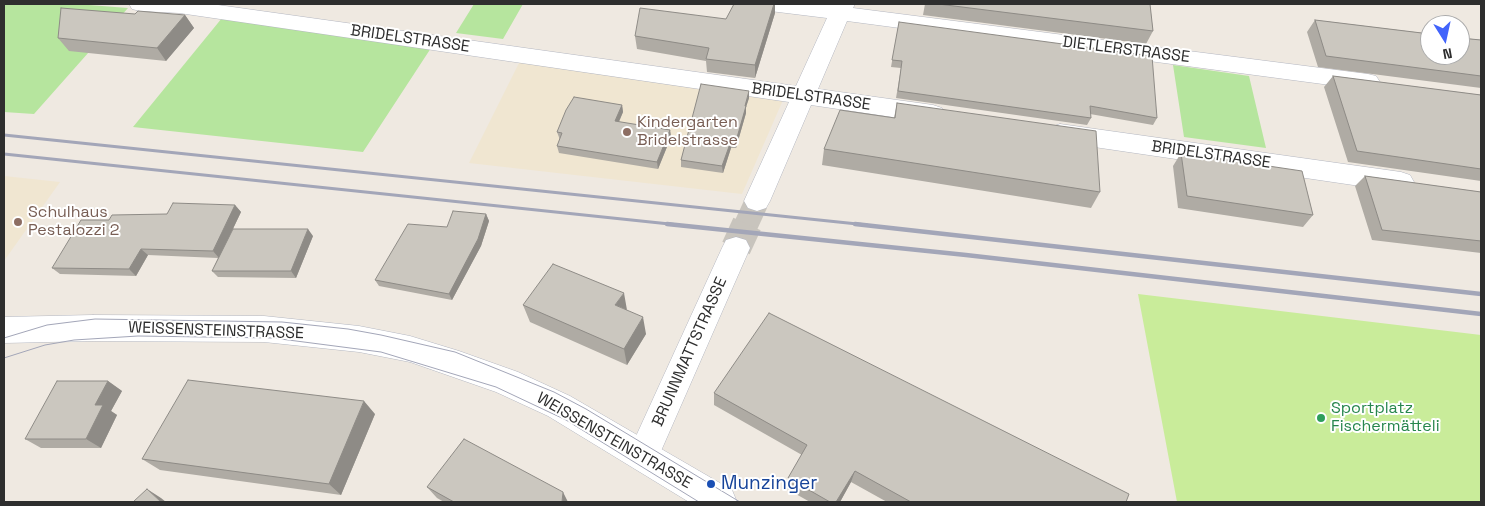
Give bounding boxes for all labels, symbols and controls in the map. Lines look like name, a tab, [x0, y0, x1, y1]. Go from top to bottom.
north arrow	[1420, 15, 1470, 65]
street label: BRIDELSTRASSE	[349, 21, 471, 57]
street label: DIETLERSTRASSE	[1061, 33, 1191, 67]
text: N	[1441, 44, 1454, 63]
street label: BRIDELSTRASSE	[750, 79, 872, 115]
place label: Kindergarten Bridelstrasse	[637, 113, 738, 151]
marker: Kindergarten Bridelstrasse	[621, 126, 633, 138]
street label: BRIDELSTRASSE	[1150, 137, 1272, 173]
place label: Schulhaus Pestalozzi 2	[28, 203, 119, 241]
marker: Schulhaus Pestalozzi 2	[12, 216, 24, 228]
street label: BRUNNMATTSTRASSE	[648, 274, 732, 430]
street label: WEISSENSTEINSTRASSE	[128, 318, 304, 344]
street label: WEISSENSTEINSTRASSE	[533, 389, 695, 493]
place label: Sportplatz Fischermätteli	[1331, 399, 1440, 437]
marker: Sportplatz Fischermätteli	[1315, 412, 1327, 424]
place label: Munzinger	[721, 473, 818, 495]
marker: Munzinger	[705, 478, 717, 490]

